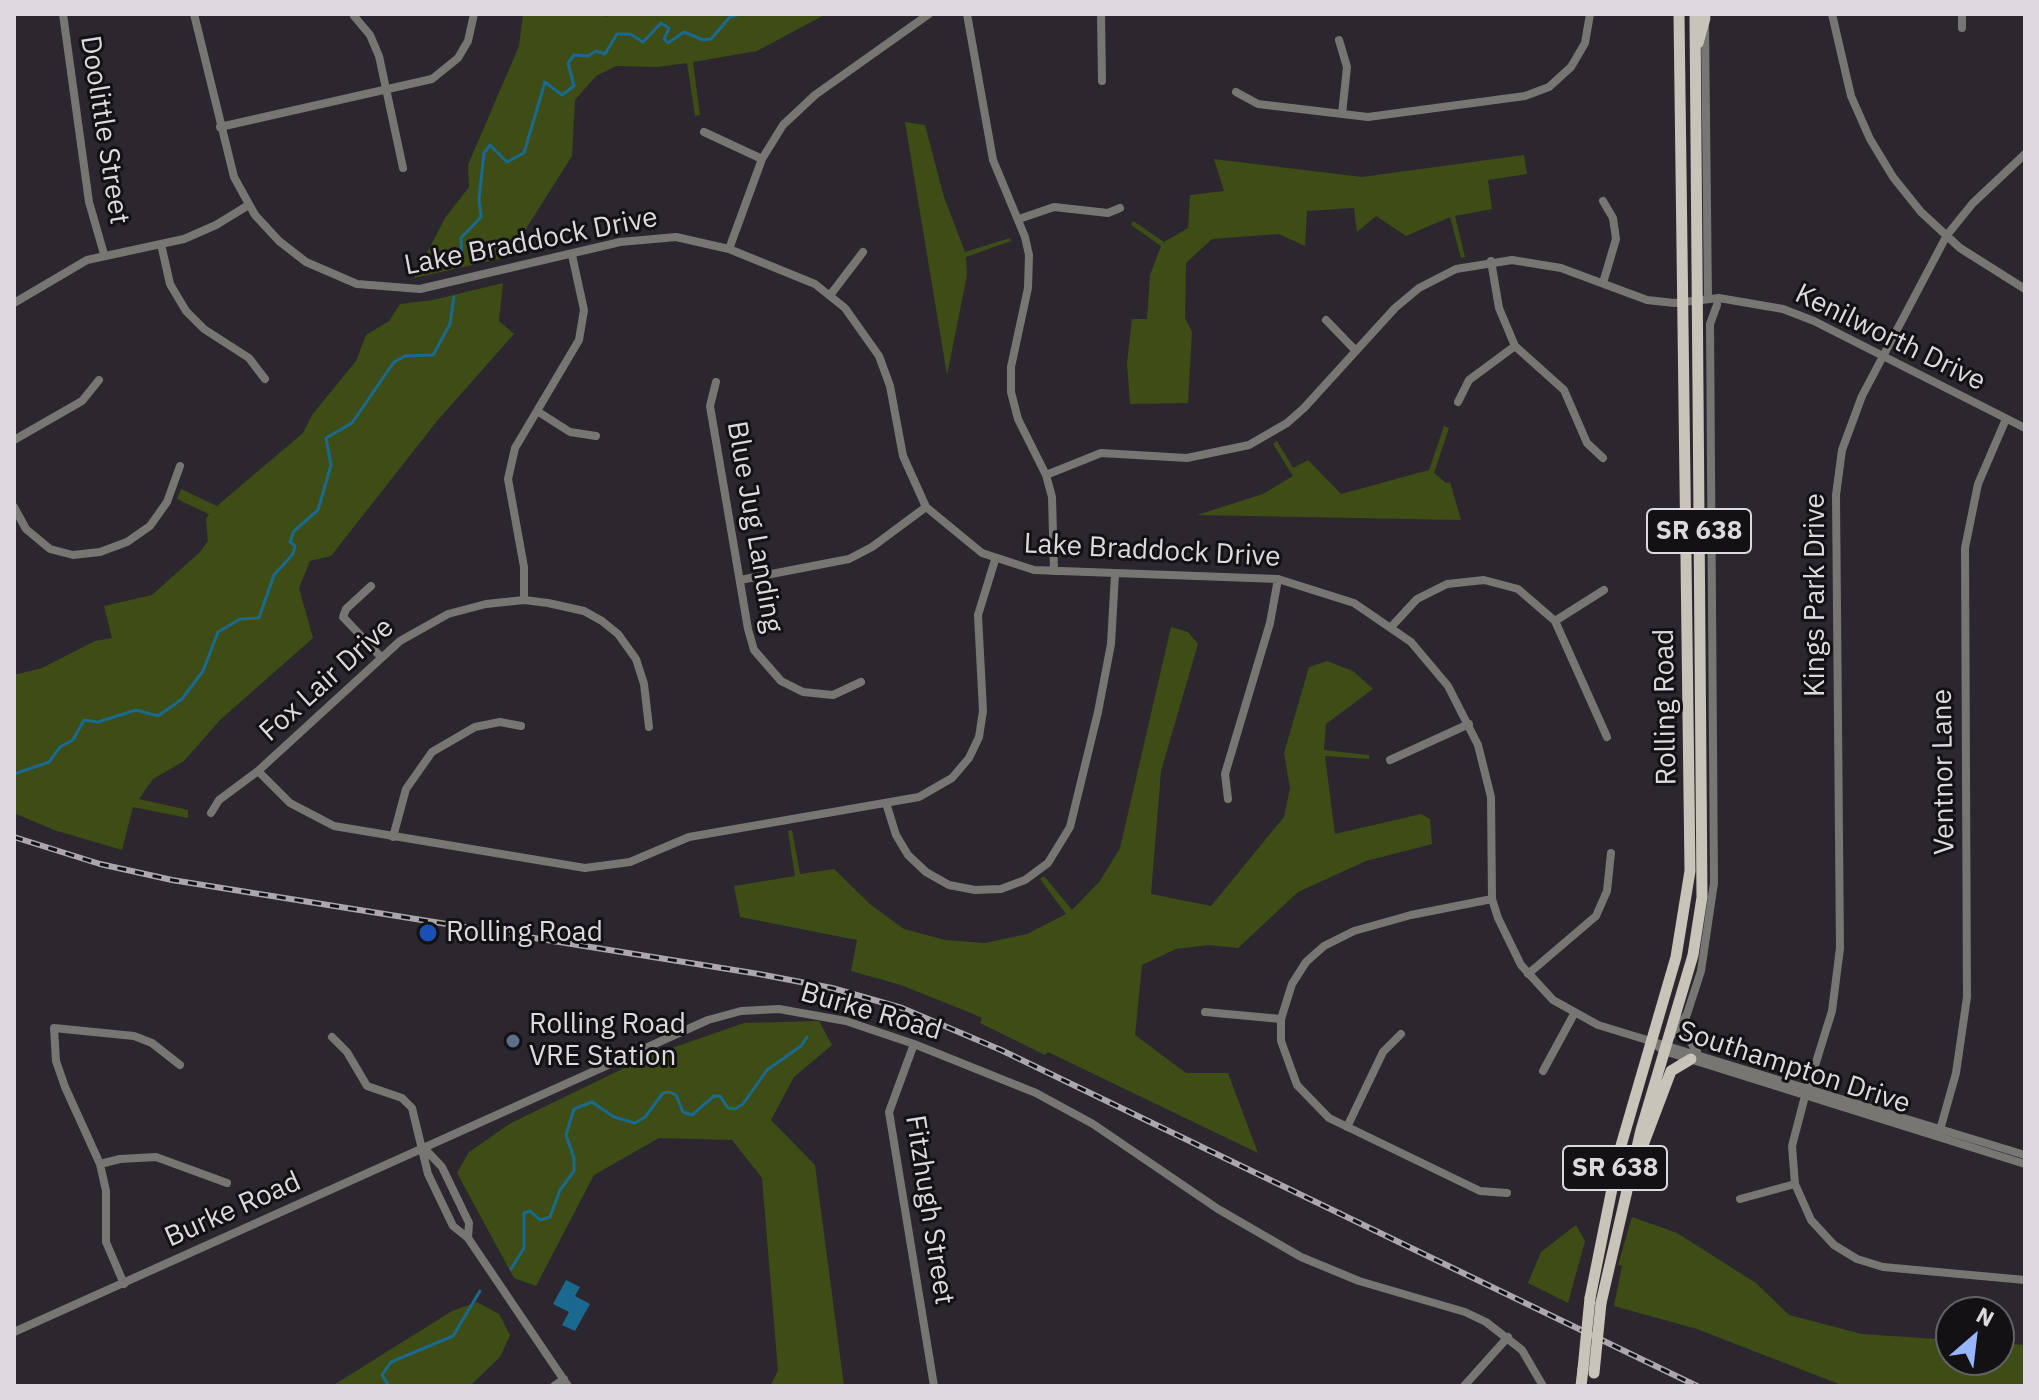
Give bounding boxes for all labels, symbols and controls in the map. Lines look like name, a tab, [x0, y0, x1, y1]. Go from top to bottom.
street label: Doolittle Street	[73, 33, 135, 227]
street label: Lake Braddock Drive	[402, 201, 660, 283]
street label: Kenilworth Drive	[1789, 277, 1991, 399]
street label: Blue Jug Landing	[719, 419, 789, 635]
street label: Kings Park Drive	[1799, 493, 1833, 697]
road number: SR 638	[1647, 509, 1751, 553]
street label: Lake Braddock Drive	[1023, 527, 1281, 575]
street label: Fox Lair Drive	[253, 611, 401, 749]
street label: Rolling Road	[1648, 628, 1684, 786]
street label: Ventnor Lane	[1926, 689, 1962, 855]
place label: Rolling Road	[446, 916, 603, 950]
marker: Rolling Road	[417, 922, 439, 944]
street label: Burke Road	[797, 976, 945, 1048]
place label: Rolling Road VRE Station	[529, 1008, 686, 1074]
street label: Southampton Drive	[1674, 1015, 1914, 1121]
marker: Rolling Road VRE Station	[504, 1032, 522, 1050]
street label: Fitzhugh Street	[897, 1113, 961, 1307]
road number: SR 638	[1563, 1146, 1667, 1190]
street label: Burke Road	[160, 1165, 306, 1255]
north arrow	[1935, 1296, 2015, 1376]
text: N	[1972, 1300, 1999, 1333]

